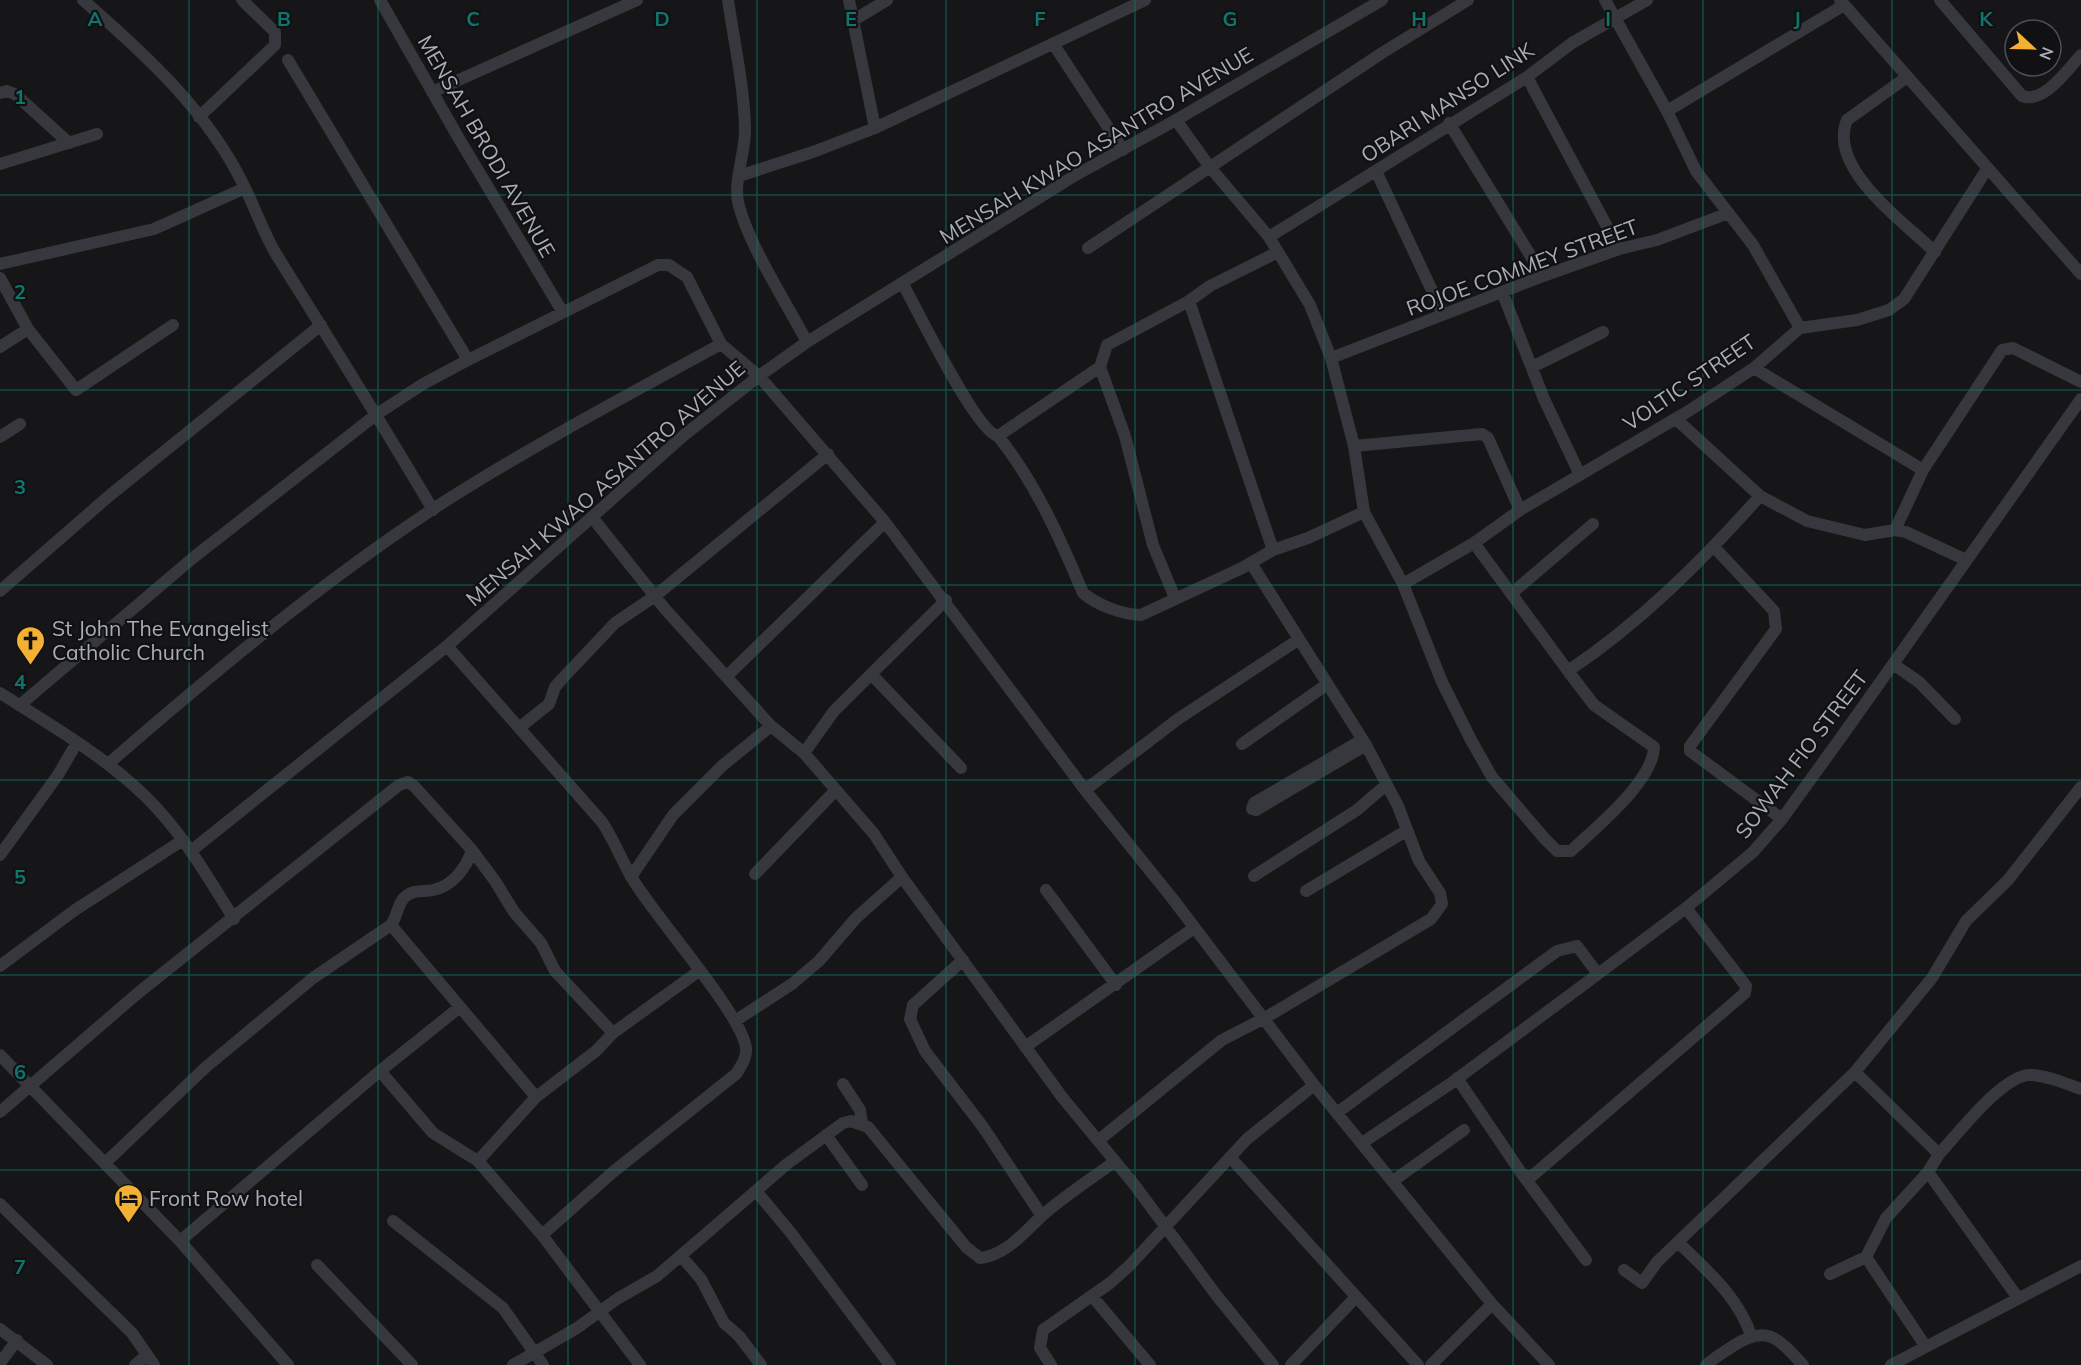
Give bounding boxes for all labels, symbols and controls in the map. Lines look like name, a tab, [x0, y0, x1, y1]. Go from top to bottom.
text: A	[88, 6, 103, 31]
text: B	[277, 6, 291, 31]
text: C	[466, 6, 480, 31]
text: D	[654, 6, 670, 31]
text: E	[845, 6, 857, 31]
text: F	[1034, 6, 1046, 31]
text: G	[1223, 6, 1237, 31]
text: H	[1411, 6, 1427, 31]
text: I	[1605, 6, 1611, 31]
text: J	[1793, 6, 1801, 31]
text: K	[1979, 6, 1993, 31]
north arrow	[2003, 18, 2063, 78]
street label: MENSAH BRODI AVENUE	[413, 30, 561, 262]
street label: OBARI MANSO LINK	[1356, 36, 1539, 168]
street label: MENSAH KWAO ASANTRO AVENUE	[935, 41, 1257, 249]
text: N	[2035, 44, 2058, 63]
text: 1	[14, 84, 26, 109]
street label: ROJOE COMMEY STREET	[1403, 213, 1642, 321]
text: 2	[14, 279, 26, 304]
street label: VOLTIC STREET	[1618, 328, 1761, 436]
street label: MENSAH KWAO ASANTRO AVENUE	[460, 355, 750, 611]
text: 3	[14, 474, 26, 499]
place label: St John The Evangelist Catholic Church	[52, 615, 269, 665]
church icon: St John The Evangelist Catholic Church	[15, 624, 47, 666]
street label: SOWAH FIO STREET	[1729, 664, 1873, 843]
text: 4	[14, 669, 26, 694]
text: 5	[14, 864, 26, 889]
text: 6	[14, 1059, 26, 1084]
hotel icon: Front Row hotel	[112, 1182, 144, 1224]
place label: Front Row hotel	[149, 1185, 303, 1211]
text: 7	[14, 1254, 26, 1279]

